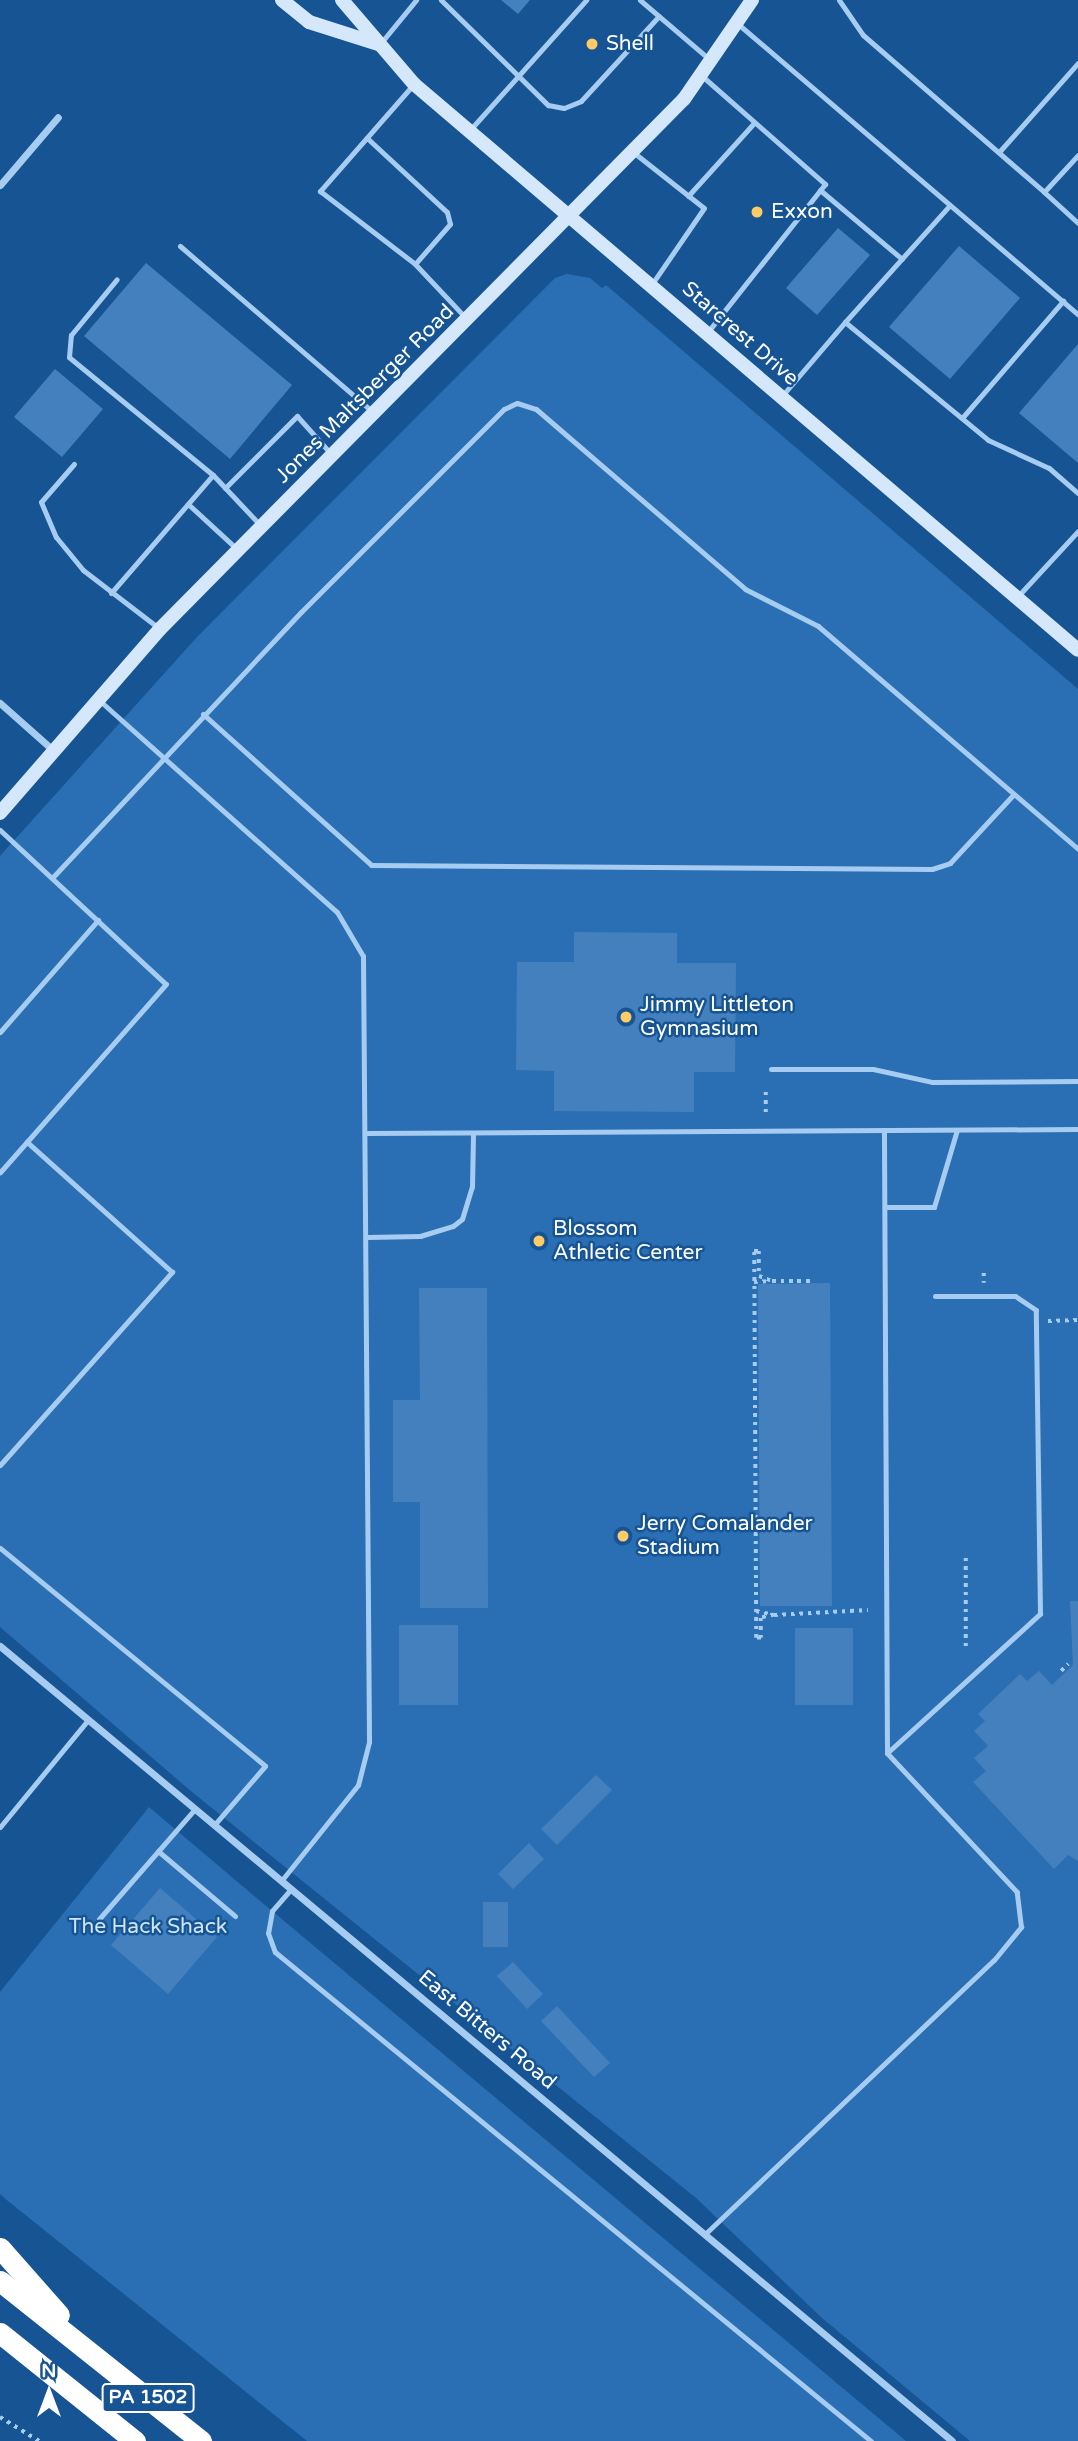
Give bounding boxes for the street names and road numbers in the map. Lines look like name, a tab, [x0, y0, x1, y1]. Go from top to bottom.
street label: Starcrest Drive	[677, 277, 803, 391]
street label: Jones Maltsberger Road	[270, 299, 460, 489]
street label: East Bitters Road	[413, 1965, 561, 2095]
road number: PA 1502	[101, 2382, 195, 2414]

